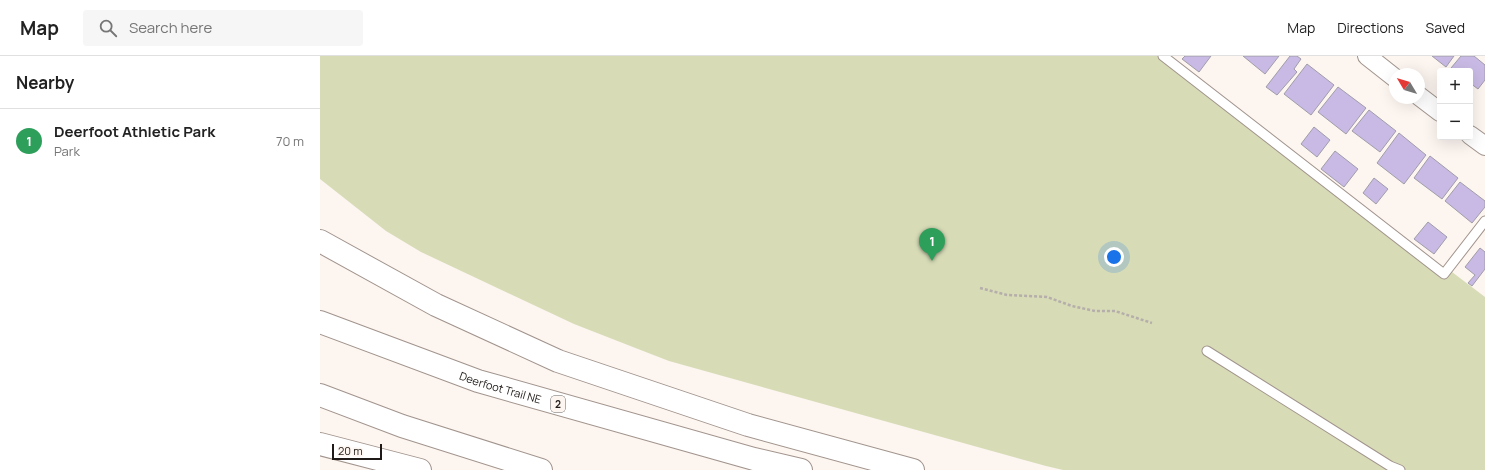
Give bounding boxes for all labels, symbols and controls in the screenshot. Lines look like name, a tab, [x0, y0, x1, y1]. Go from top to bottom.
search box	[83, 10, 363, 46]
text: Map	[20, 15, 59, 41]
icon: search	[97, 17, 119, 39]
text: Search here	[129, 17, 212, 38]
text: Map	[1287, 18, 1315, 37]
text: Directions	[1337, 18, 1404, 37]
text: Saved	[1426, 18, 1465, 37]
north arrow	[1389, 68, 1425, 104]
map controls	[1437, 68, 1473, 140]
button: +	[1437, 68, 1473, 104]
text: Nearby	[16, 71, 74, 94]
button: −	[1437, 104, 1473, 140]
text: Deerfoot Athletic Park	[54, 121, 215, 142]
text: 1	[26, 132, 32, 150]
text: 70 m	[276, 132, 304, 150]
text: Park	[54, 142, 80, 160]
pin: 1	[919, 228, 945, 261]
your location	[1104, 247, 1124, 267]
street label: Deerfoot Trail NE	[458, 367, 543, 406]
road number: 2	[551, 396, 565, 412]
scale bar	[332, 442, 382, 461]
text: 20 m	[338, 443, 363, 458]

